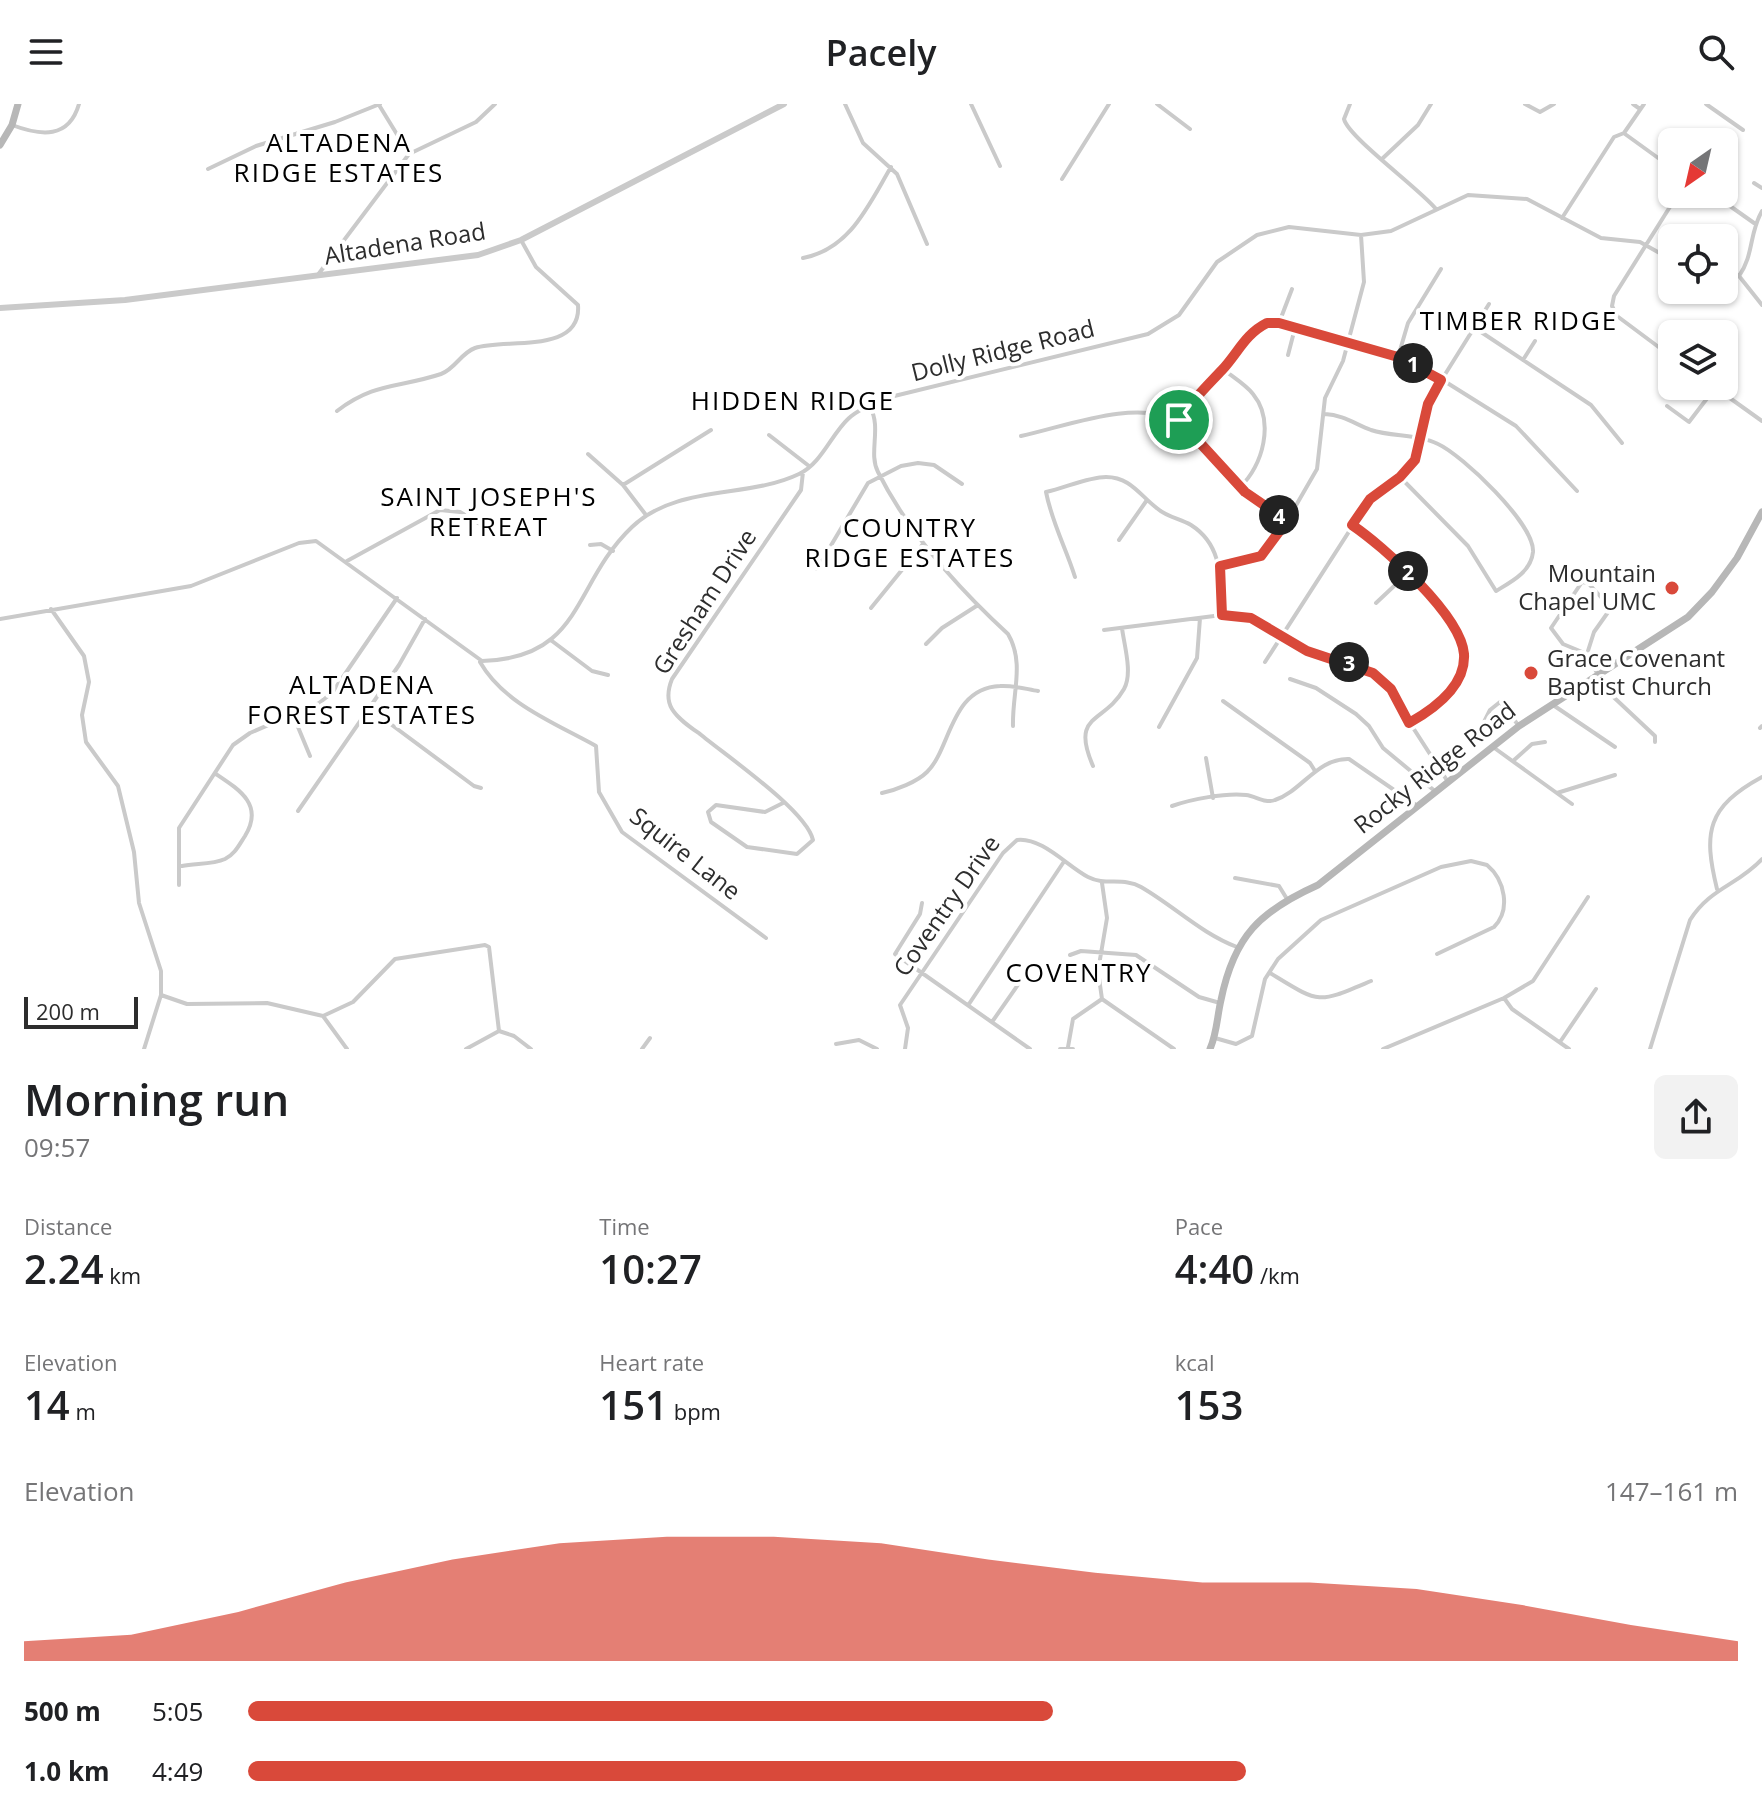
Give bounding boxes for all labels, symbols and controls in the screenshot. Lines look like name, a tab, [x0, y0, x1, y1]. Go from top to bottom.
text: Pacely	[826, 28, 936, 77]
icon: menu	[24, 30, 68, 74]
icon: search	[1694, 30, 1738, 74]
district label: ALTADENA RIDGE ESTATES	[234, 124, 444, 190]
north arrow	[1658, 128, 1738, 208]
map controls	[1658, 128, 1738, 400]
street label: Altadena Road	[322, 213, 488, 272]
button: locate	[1658, 224, 1738, 304]
district label: TIMBER RIDGE	[1420, 302, 1618, 338]
street label: Dolly Ridge Road	[908, 311, 1098, 388]
button: layers	[1658, 320, 1738, 400]
pin: 1	[1393, 343, 1433, 383]
text: 1	[1407, 348, 1419, 378]
district label: HIDDEN RIDGE	[691, 382, 895, 418]
pin	[1145, 386, 1213, 454]
icon: arrive	[1157, 398, 1201, 442]
district label: SAINT JOSEPH'S RETREAT	[380, 478, 598, 544]
pin: 4	[1259, 495, 1299, 535]
text: 4	[1273, 500, 1285, 530]
district label: COUNTRY RIDGE ESTATES	[805, 509, 1015, 575]
street label: Gresham Drive	[644, 522, 763, 680]
pin: 2	[1388, 551, 1428, 591]
text: 2	[1402, 556, 1414, 586]
place label: Mountain Chapel UMC	[1518, 556, 1656, 617]
marker: Mountain Chapel UMC	[1663, 579, 1681, 597]
place label: Grace Covenant Baptist Church	[1547, 641, 1725, 702]
pin: 3	[1329, 642, 1369, 682]
text: 3	[1343, 647, 1355, 677]
marker: Grace Covenant Baptist Church	[1522, 664, 1540, 682]
district label: ALTADENA FOREST ESTATES	[247, 666, 477, 732]
street label: Rocky Ridge Road	[1346, 693, 1522, 841]
street label: Squire Lane	[624, 799, 748, 907]
street label: Coventry Drive	[885, 828, 1007, 982]
district label: COVENTRY	[1005, 954, 1153, 990]
scale bar	[24, 993, 138, 1029]
text: 200 m	[36, 996, 100, 1026]
text: Morning run	[24, 1069, 289, 1129]
button: share	[1654, 1075, 1738, 1159]
text: 09:57	[24, 1129, 90, 1165]
text: Distance	[24, 1211, 112, 1241]
text: Time	[599, 1211, 650, 1241]
text: Pace	[1175, 1211, 1223, 1241]
text: 2.24	[24, 1241, 104, 1296]
text: 10:27	[599, 1241, 702, 1296]
text: 4:40	[1175, 1241, 1254, 1296]
text: km	[104, 1260, 141, 1290]
text: /km	[1254, 1260, 1300, 1290]
text: Elevation	[24, 1347, 117, 1377]
text: Heart rate	[599, 1347, 704, 1377]
text: kcal	[1175, 1347, 1215, 1377]
text: 14	[24, 1377, 70, 1432]
text: 151	[599, 1377, 668, 1432]
text: 153	[1175, 1377, 1243, 1432]
text: m	[70, 1396, 96, 1426]
text: bpm	[668, 1396, 721, 1426]
text: Elevation	[24, 1473, 134, 1509]
text: 147–161 m	[1605, 1473, 1738, 1509]
text: 500 m	[24, 1693, 101, 1729]
text: 5:05	[152, 1693, 203, 1729]
text: 1.0 km	[24, 1753, 110, 1789]
text: 4:49	[152, 1753, 203, 1789]

